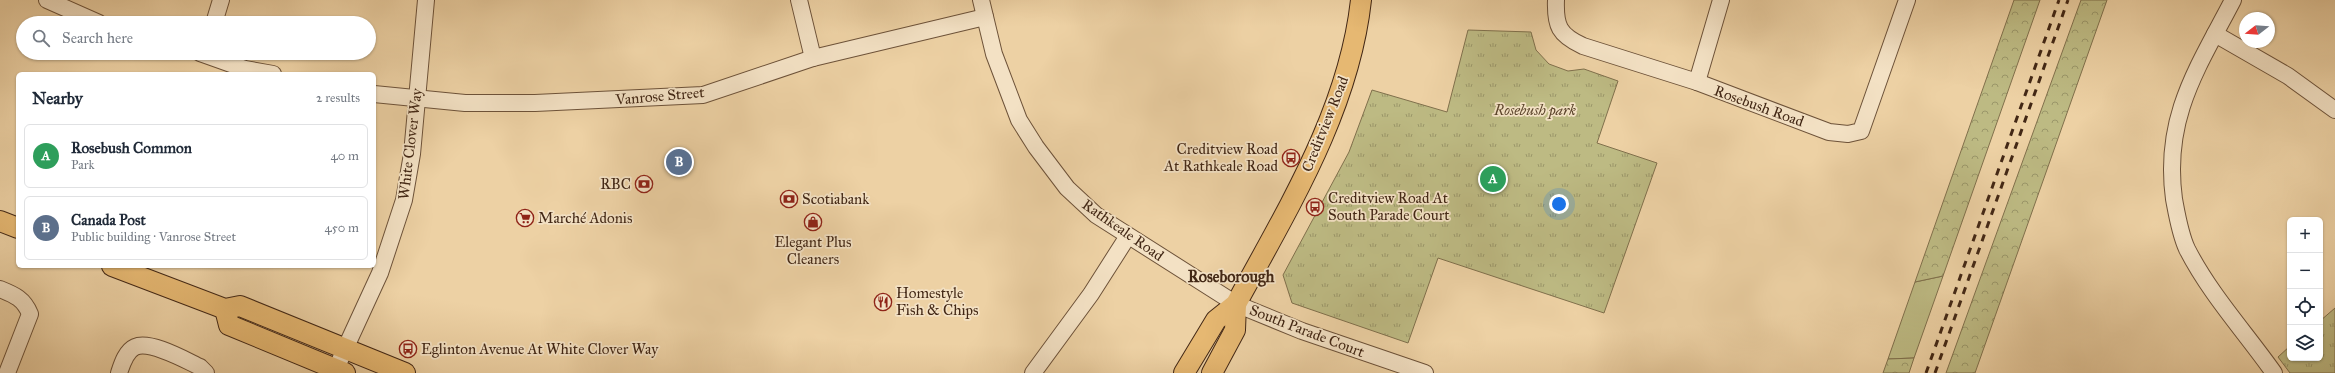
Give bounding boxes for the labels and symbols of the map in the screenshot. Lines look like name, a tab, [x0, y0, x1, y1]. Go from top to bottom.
north arrow	[2239, 12, 2275, 48]
street label: Creditview Road	[1298, 73, 1353, 174]
street label: Rosebush Road	[1712, 81, 1807, 131]
street label: Vanrose Street	[614, 83, 706, 109]
street label: White Clover Way	[394, 86, 426, 201]
park label: Rosebush park	[1493, 101, 1576, 120]
place label: Creditview Road At Rathkeale Road	[1163, 140, 1278, 175]
pin: B	[666, 147, 692, 177]
bus stop icon: Creditview Road At Rathkeale Road	[1281, 148, 1301, 168]
pin: A	[1480, 164, 1506, 194]
bank icon: RBC	[634, 174, 654, 194]
place label: RBC	[600, 175, 631, 193]
bank icon: Scotiabank	[779, 189, 799, 209]
place label: Creditview Road At South Parade Court	[1328, 189, 1450, 224]
place label: Scotiabank	[802, 190, 869, 208]
your location	[1549, 194, 1569, 214]
street label: Rathkeale Road	[1079, 195, 1168, 265]
bus stop icon: Creditview Road At South Parade Court	[1305, 197, 1325, 217]
supermarket icon: Marché Adonis	[515, 208, 535, 228]
place label: Marché Adonis	[538, 209, 632, 227]
shop icon: Elegant Plus Cleaners	[803, 212, 823, 232]
place label: Elegant Plus Cleaners	[775, 233, 851, 268]
district label: Roseborough	[1188, 267, 1274, 287]
place label: Homestyle Fish & Chips	[896, 284, 979, 319]
restaurant icon: Homestyle Fish & Chips	[873, 292, 893, 312]
street label: South Parade Court	[1247, 301, 1368, 361]
bus stop icon: Eglinton Avenue At White Clover Way	[398, 339, 418, 359]
place label: Eglinton Avenue At White Clover Way	[421, 340, 659, 358]

